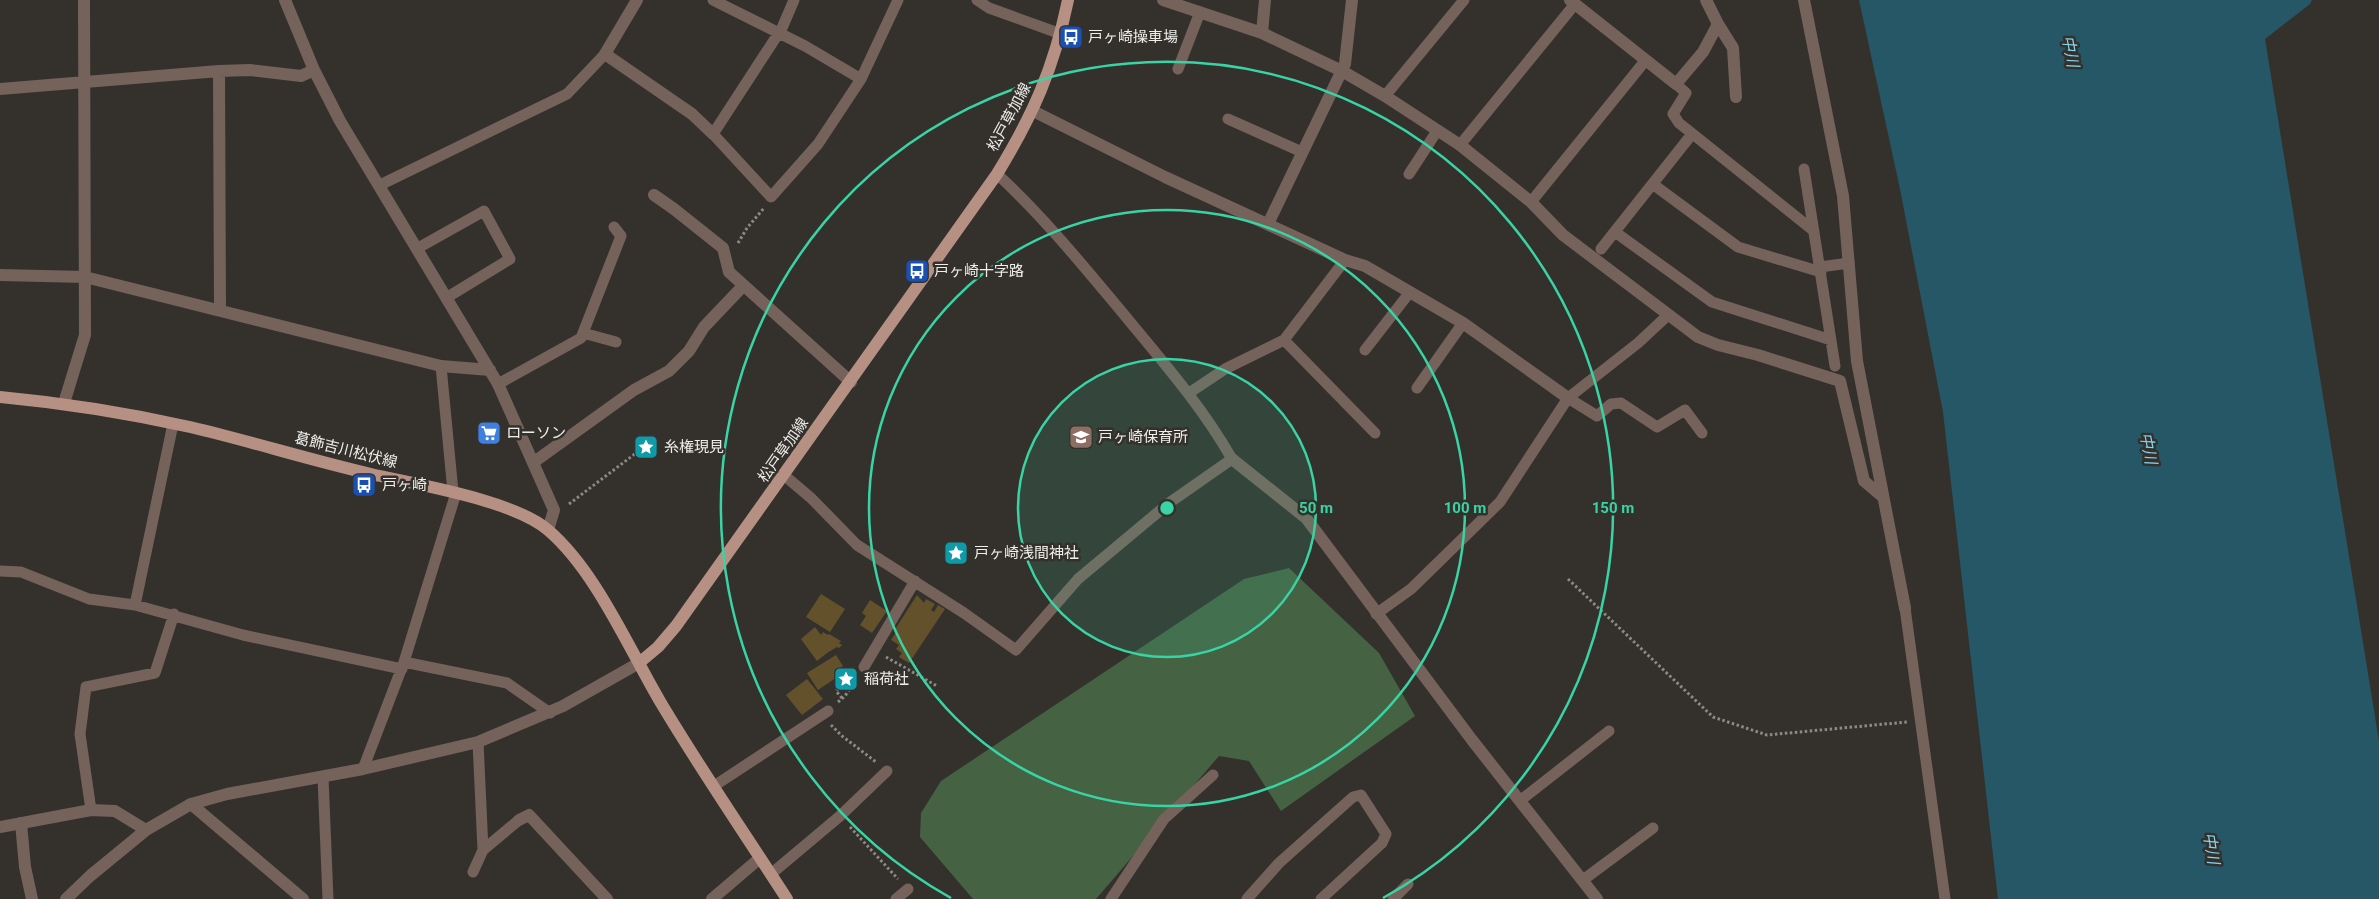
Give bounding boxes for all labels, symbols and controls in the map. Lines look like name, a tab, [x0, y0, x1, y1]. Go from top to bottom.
bus stop icon: 戸ヶ崎操車場	[1058, 24, 1084, 50]
place label: 戸ヶ崎操車場	[1088, 28, 1178, 46]
water label: 中川	[2058, 34, 2083, 71]
street label: 松戸草加線	[983, 80, 1035, 154]
bus stop icon: 戸ヶ崎十字路	[904, 258, 930, 284]
place label: 戸ヶ崎十字路	[934, 262, 1024, 280]
street label: 松戸草加線	[754, 414, 812, 486]
supermarket icon: ローソン	[476, 420, 502, 446]
place label: ローソン	[506, 424, 566, 442]
school or university icon: 戸ヶ崎保育所	[1068, 424, 1094, 450]
place label: 戸ヶ崎保育所	[1098, 428, 1188, 446]
street label: 葛飾吉川松伏線	[293, 429, 399, 471]
water label: 中川	[2136, 431, 2161, 468]
place icon: 糸権現見	[633, 434, 659, 460]
place label: 糸権現見	[664, 438, 724, 456]
bus stop icon: 戸ヶ崎	[351, 472, 377, 498]
place label: 戸ヶ崎	[382, 476, 427, 494]
centre of rings	[1158, 499, 1176, 517]
text: 50 m	[1299, 499, 1333, 517]
text: 100 m	[1444, 499, 1486, 517]
text: 150 m	[1592, 499, 1634, 517]
place icon: 戸ヶ崎浅間神社	[943, 540, 969, 566]
place label: 戸ヶ崎浅間神社	[974, 544, 1079, 562]
place icon: 稲荷社	[833, 666, 859, 692]
place label: 稲荷社	[864, 670, 909, 688]
water label: 中川	[2200, 831, 2224, 867]

